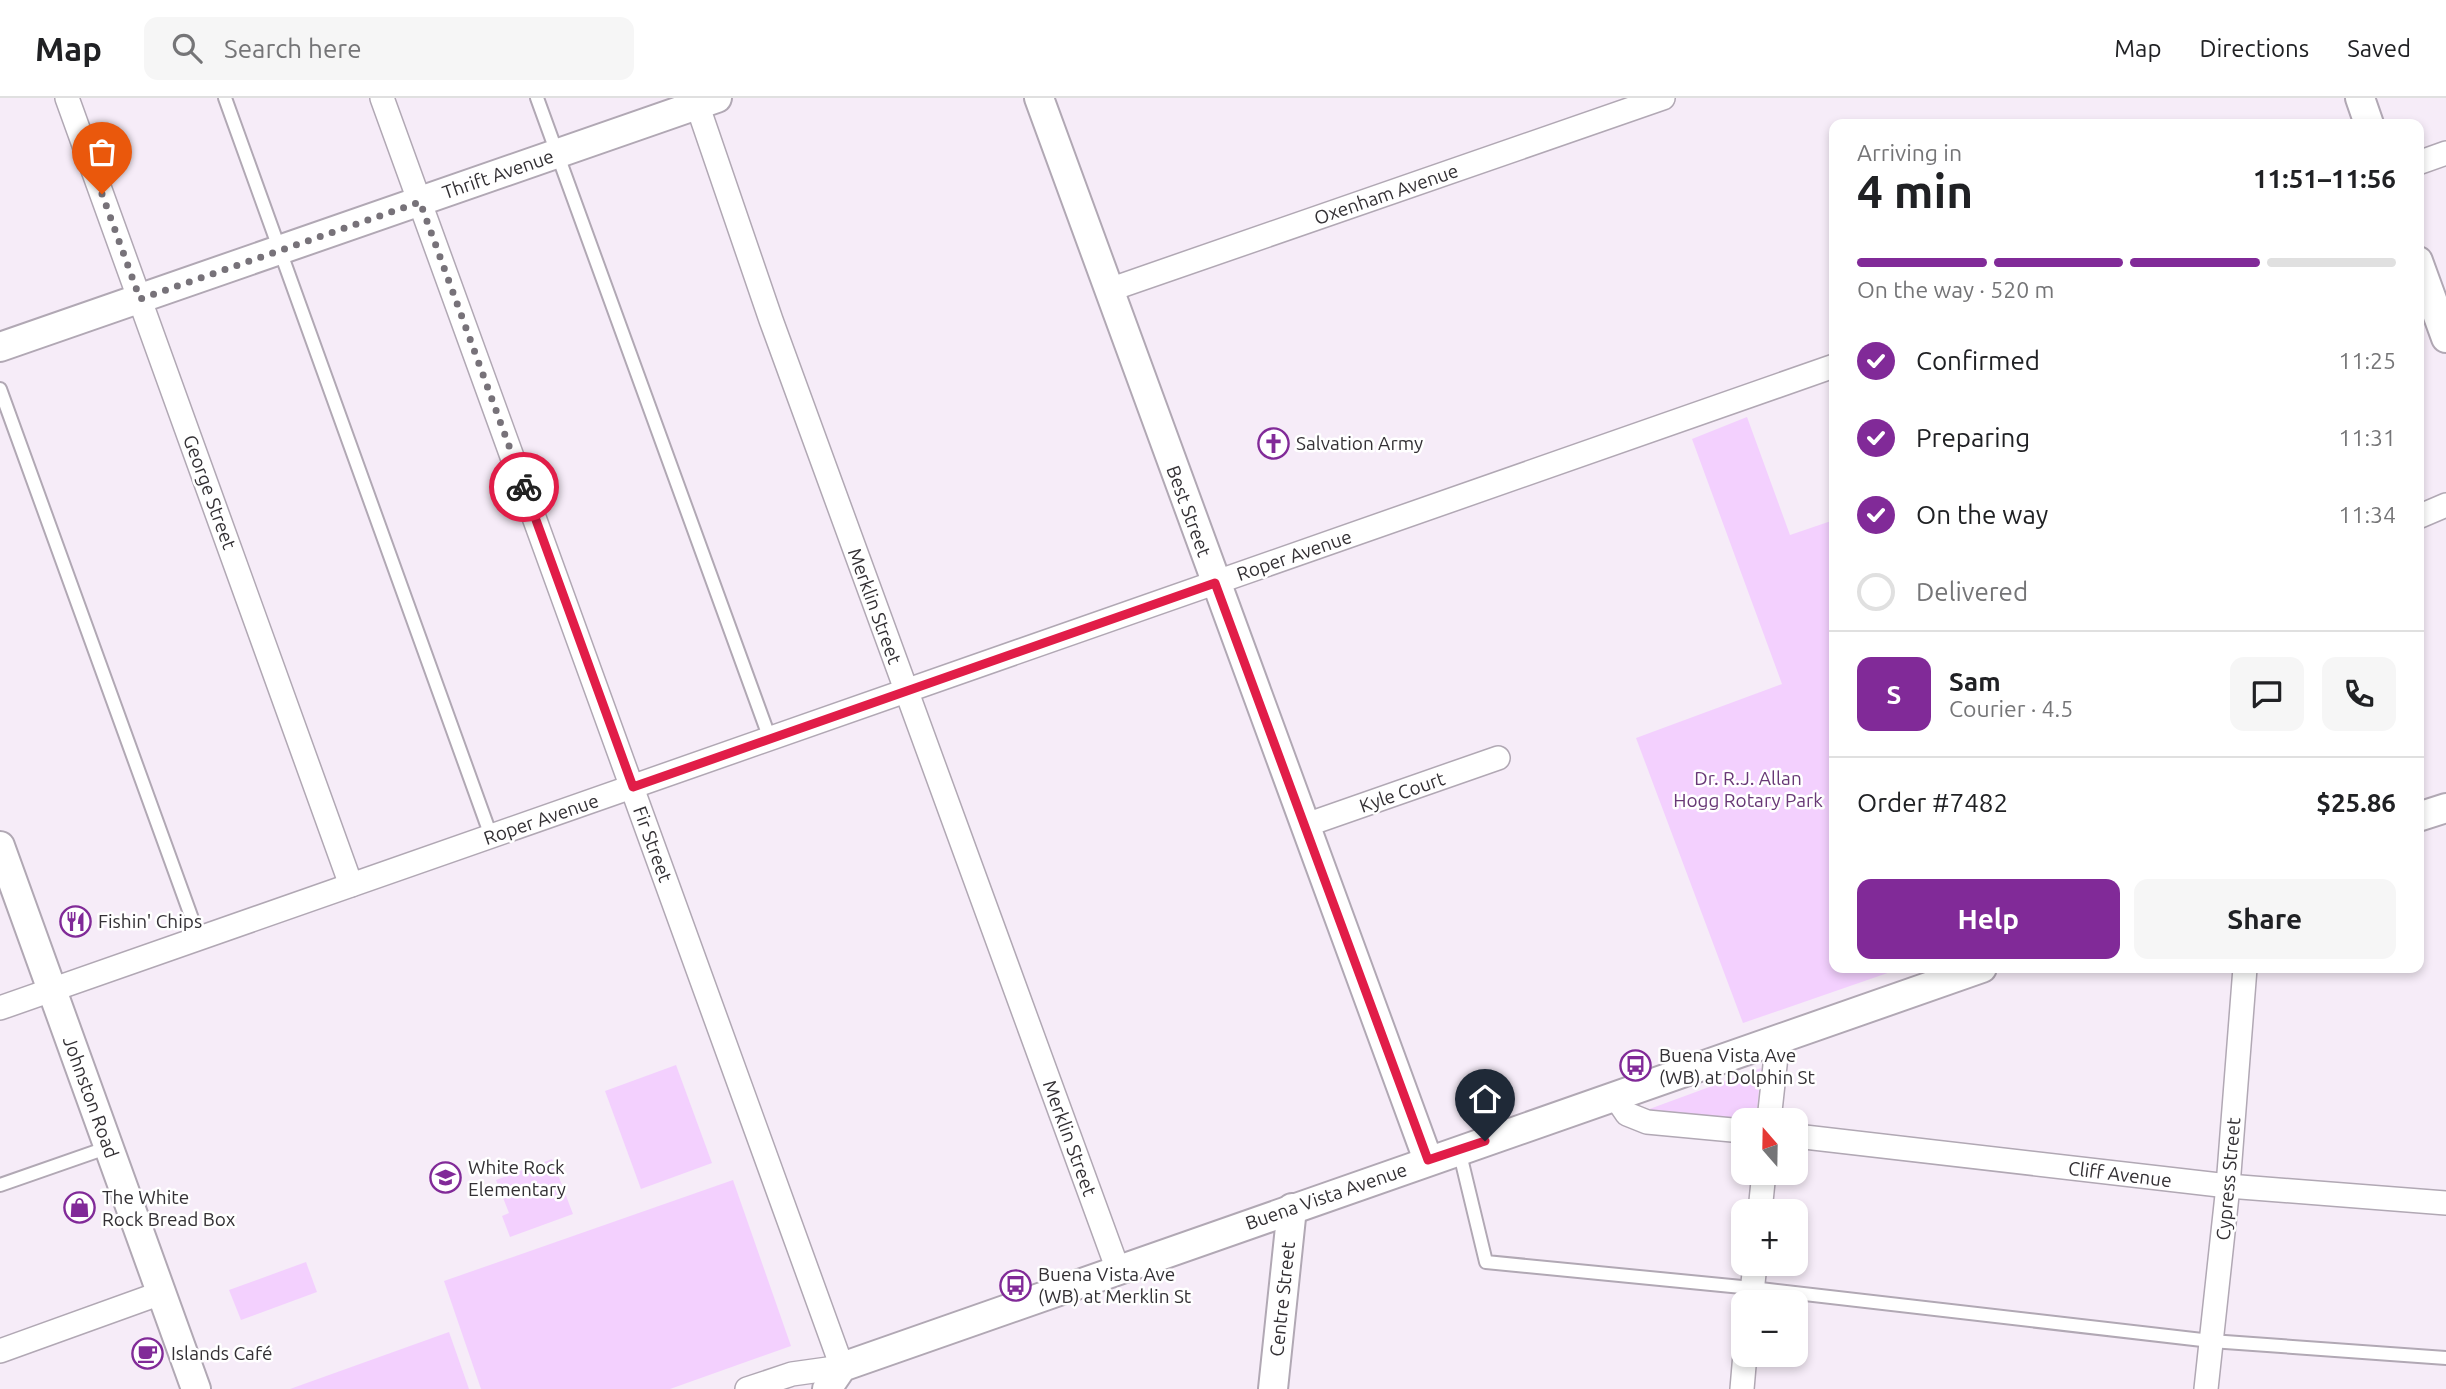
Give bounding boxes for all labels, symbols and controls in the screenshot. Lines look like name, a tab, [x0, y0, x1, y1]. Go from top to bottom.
search box	[144, 17, 634, 80]
icon: search	[168, 29, 206, 67]
text: Map	[35, 30, 102, 67]
text: Search here	[224, 34, 362, 63]
text: Map	[2114, 35, 2161, 62]
text: Directions	[2199, 35, 2309, 62]
text: Saved	[2347, 35, 2411, 62]
pin	[72, 122, 132, 194]
icon: bag	[83, 133, 121, 171]
text: Arriving in	[1857, 140, 1962, 165]
street label: Thrift Avenue	[439, 145, 557, 203]
street label: Oxenham Avenue	[1311, 159, 1461, 229]
text: 11:51–11:56	[2253, 164, 2396, 193]
text: 4 min	[1857, 165, 1973, 217]
text: On the way · 520 m	[1857, 277, 2054, 302]
icon: check	[1857, 342, 1895, 380]
text: Confirmed	[1916, 346, 2040, 375]
text: 11:25	[2338, 348, 2396, 373]
icon: check	[1857, 419, 1895, 457]
text: Preparing	[1916, 423, 2030, 452]
text: 11:31	[2338, 425, 2396, 450]
church icon: Salvation Army	[1256, 426, 1290, 460]
street label: George Street	[179, 432, 241, 553]
place label: Salvation Army	[1296, 432, 1423, 454]
courier	[489, 452, 559, 522]
street label: Best Street	[1162, 462, 1216, 560]
icon: bike	[505, 468, 543, 506]
icon: check	[1857, 496, 1895, 534]
text: On the way	[1916, 500, 2048, 529]
text: 11:34	[2338, 502, 2396, 527]
street label: Roper Avenue	[1234, 525, 1354, 585]
street label: Merklin Street	[844, 545, 906, 667]
text: Delivered	[1916, 577, 2028, 606]
button: chat	[2230, 657, 2304, 731]
button: phone	[2322, 657, 2396, 731]
text: Sam	[1949, 667, 2001, 696]
text: S	[1887, 680, 1901, 709]
text: Courier · 4.5	[1949, 696, 2073, 721]
street label: Kyle Court	[1356, 767, 1448, 817]
park label: Dr. R.J. Allan Hogg Rotary Park	[1673, 767, 1823, 811]
text: Order #7482	[1857, 788, 2008, 817]
text: $25.86	[2316, 788, 2396, 817]
street label: Roper Avenue	[481, 789, 601, 849]
street label: Fir Street	[629, 803, 677, 885]
button: Help	[1857, 879, 2120, 959]
button: Share	[2134, 879, 2396, 959]
restaurant icon: Fishin' Chips	[58, 904, 92, 938]
place label: Fishin' Chips	[98, 910, 202, 932]
street label: Johnston Road	[59, 1033, 123, 1161]
place label: Buena Vista Ave (WB) at Dolphin St	[1659, 1044, 1816, 1088]
bus stop icon: Buena Vista Ave (WB) at Dolphin St	[1619, 1049, 1653, 1083]
pin	[1455, 1069, 1515, 1141]
street label: Merklin Street	[1039, 1077, 1101, 1199]
icon: home	[1466, 1080, 1504, 1118]
north arrow	[1731, 1108, 1808, 1185]
map controls	[1731, 1108, 1808, 1367]
street label: Cypress Street	[2212, 1116, 2244, 1241]
place label: White Rock Elementary	[468, 1156, 566, 1200]
street label: Cliff Avenue	[2067, 1157, 2173, 1191]
street label: Buena Vista Avenue	[1242, 1158, 1410, 1234]
school or university icon: White Rock Elementary	[428, 1161, 462, 1195]
place label: The White Rock Bread Box	[102, 1186, 236, 1230]
shop icon: The White Rock Bread Box	[62, 1191, 96, 1225]
button: +	[1731, 1199, 1808, 1276]
street label: Centre Street	[1265, 1240, 1299, 1358]
place label: Buena Vista Ave (WB) at Merklin St	[1038, 1263, 1192, 1307]
bus stop icon: Buena Vista Ave (WB) at Merklin St	[998, 1268, 1032, 1302]
button: −	[1731, 1290, 1808, 1367]
cafe icon: Islands Café	[131, 1336, 165, 1370]
place label: Islands Café	[171, 1342, 273, 1364]

